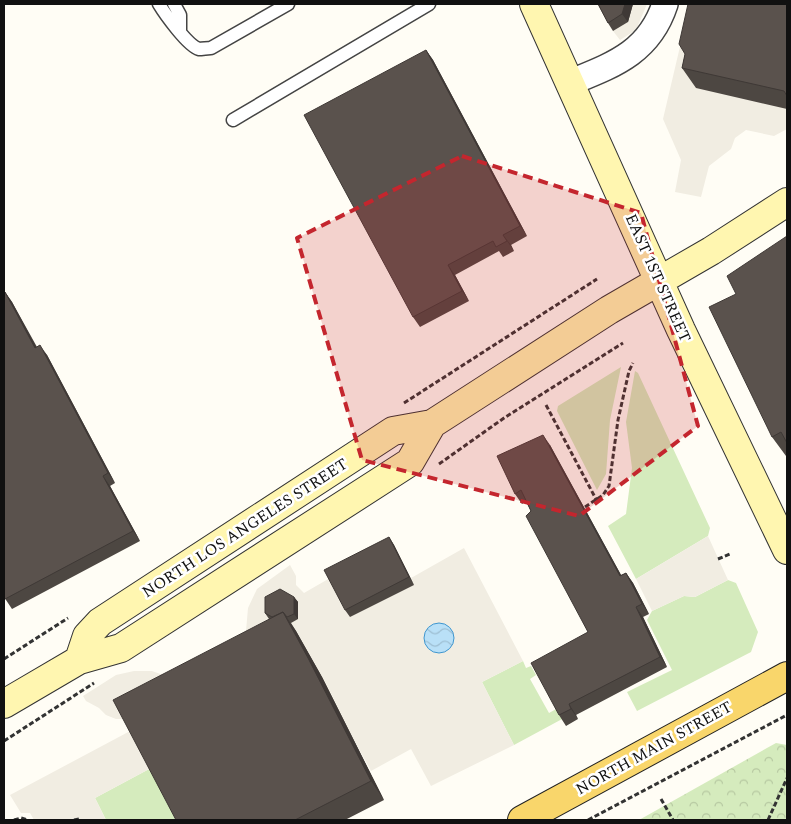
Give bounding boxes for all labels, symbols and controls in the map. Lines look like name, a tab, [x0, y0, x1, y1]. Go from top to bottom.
street label: EAST 1ST STREET	[619, 210, 697, 346]
street label: NORTH LOS ANGELES STREET	[137, 452, 353, 604]
street label: NORTH MAIN STREET	[571, 695, 737, 801]

